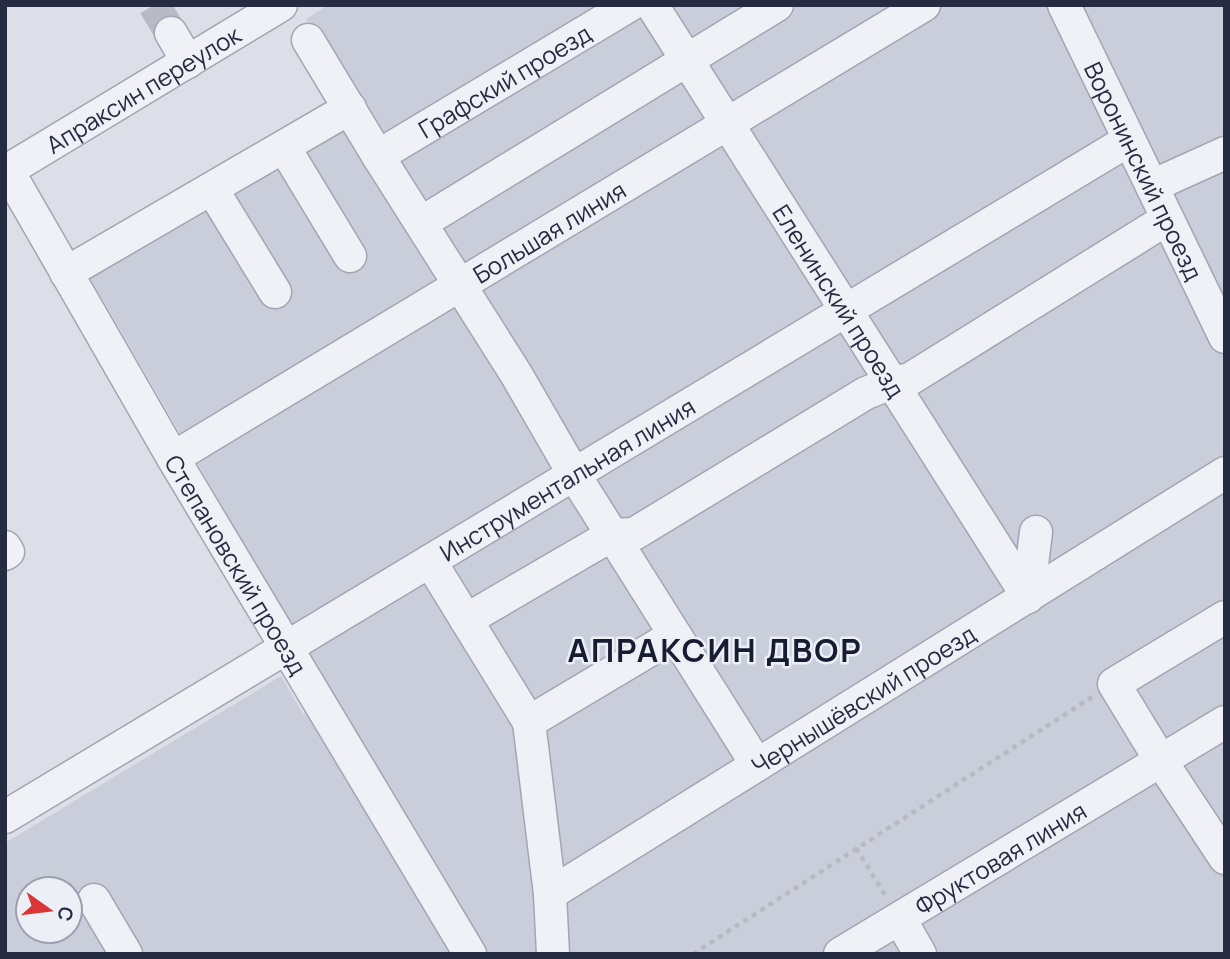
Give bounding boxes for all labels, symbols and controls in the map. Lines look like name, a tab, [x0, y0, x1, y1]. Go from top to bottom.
street label: Графский проезд	[412, 16, 597, 145]
street label: Апраксин переулок	[39, 17, 247, 160]
street label: Воронинский проезд	[1077, 56, 1211, 285]
street label: Большая линия	[466, 172, 632, 290]
street label: Еленинский проезд	[766, 197, 913, 403]
street label: Инструментальная линия	[433, 389, 701, 568]
street label: Степановский проезд	[158, 448, 315, 681]
street label: Чернышёвский проезд	[745, 616, 982, 781]
district label: АПРАКСИН ДВОР	[567, 628, 863, 672]
street label: Фруктовая линия	[908, 793, 1092, 922]
north arrow	[14, 875, 84, 945]
text: С	[51, 904, 80, 924]

